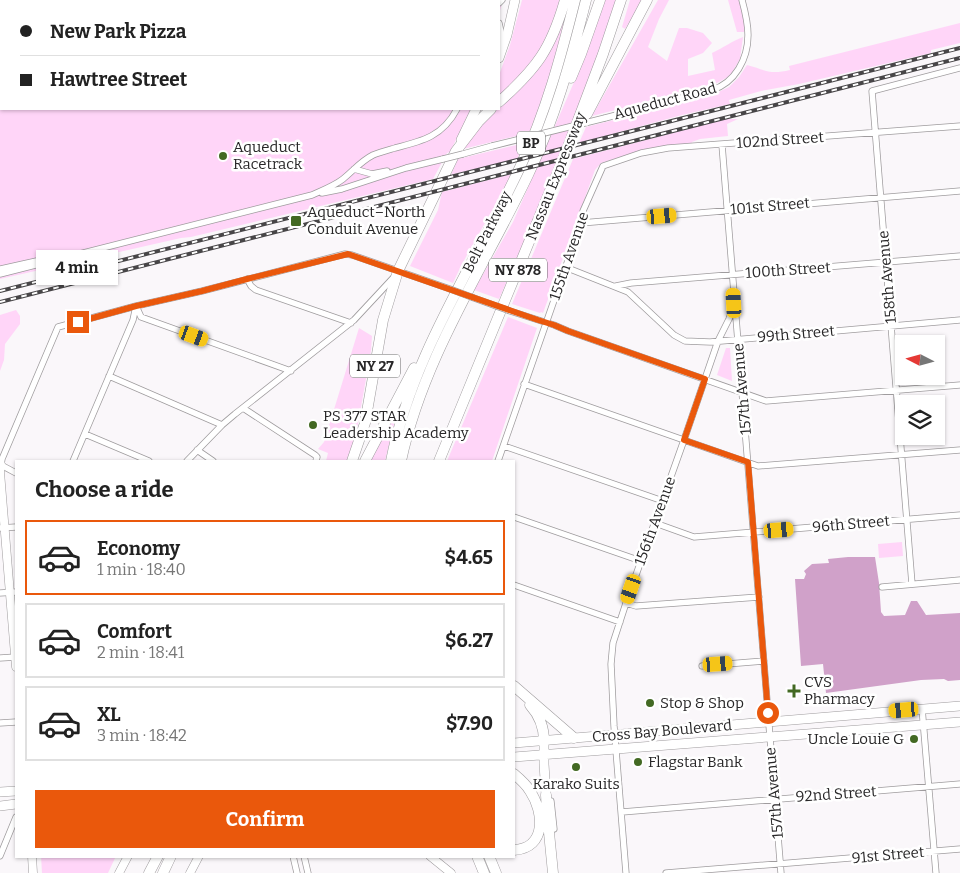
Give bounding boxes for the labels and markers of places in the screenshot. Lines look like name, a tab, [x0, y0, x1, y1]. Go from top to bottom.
place label: Aqueduct Racetrack	[233, 138, 303, 173]
marker: Aqueduct Racetrack	[217, 150, 229, 162]
place label: Aqueduct–North Conduit Avenue	[307, 203, 426, 238]
marker: Aqueduct–North Conduit Avenue	[289, 214, 303, 228]
place label: PS 377 STAR Leadership Academy	[323, 407, 469, 442]
marker: PS 377 STAR Leadership Academy	[307, 419, 319, 431]
place label: CVS Pharmacy	[804, 673, 875, 708]
marker: CVS Pharmacy	[788, 685, 800, 697]
place label: Stop & Shop	[660, 694, 744, 712]
marker: Stop & Shop	[644, 697, 656, 709]
place label: Uncle Louie G	[808, 730, 904, 748]
marker: Uncle Louie G	[908, 733, 920, 745]
place label: Flagstar Bank	[648, 753, 743, 771]
marker: Flagstar Bank	[632, 756, 644, 768]
marker: Karako Suits	[570, 761, 582, 773]
place label: Karako Suits	[532, 775, 620, 793]

